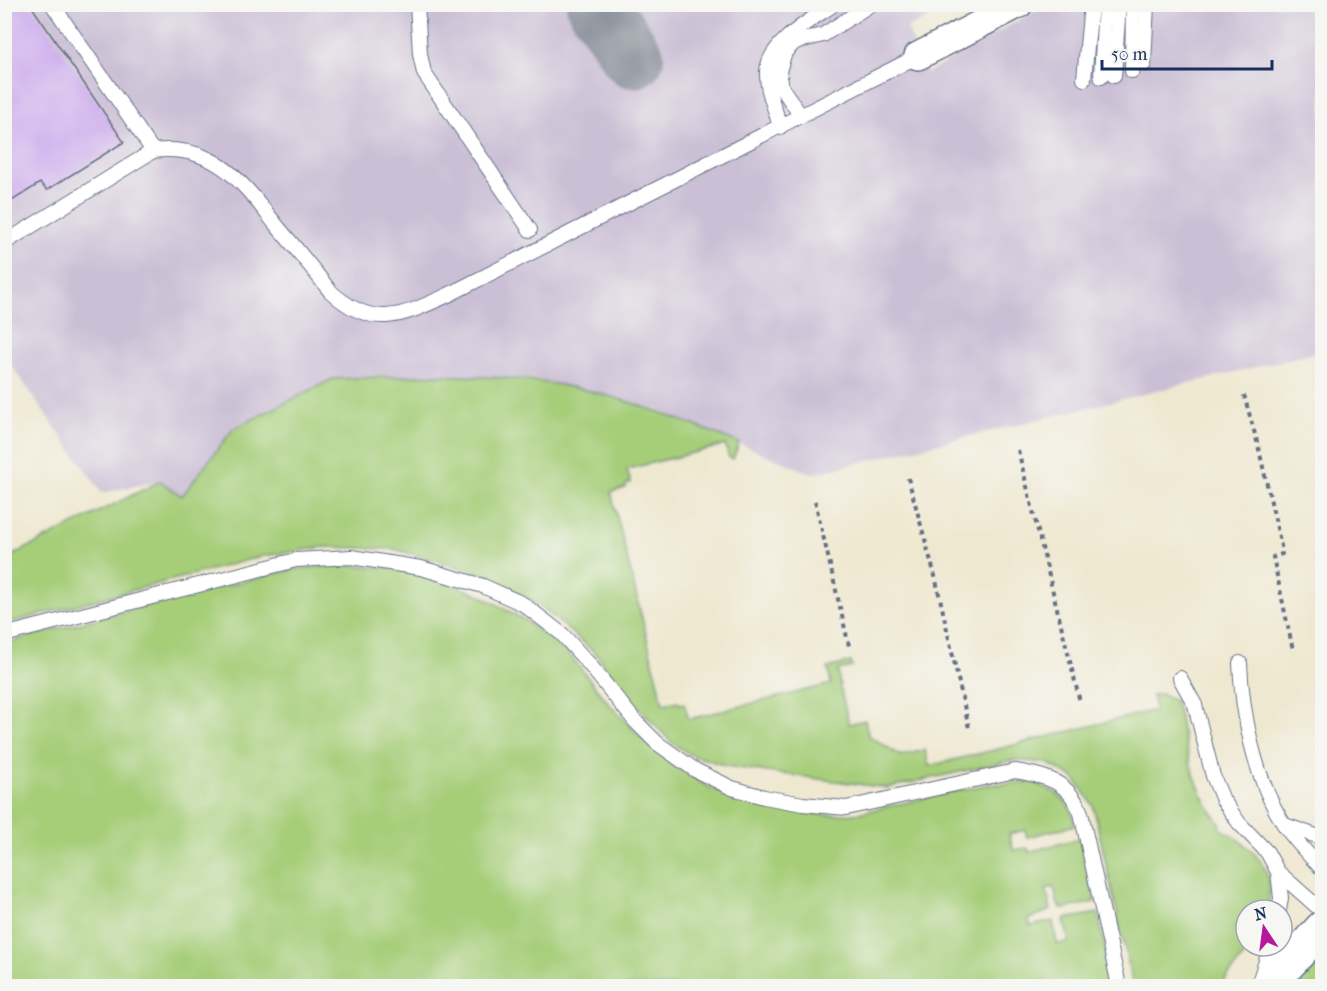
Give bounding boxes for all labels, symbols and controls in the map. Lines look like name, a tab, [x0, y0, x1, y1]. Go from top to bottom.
scale bar	[1102, 33, 1272, 71]
text: 50 m	[1111, 44, 1148, 65]
north arrow	[1234, 898, 1294, 958]
text: N	[1253, 903, 1270, 924]

